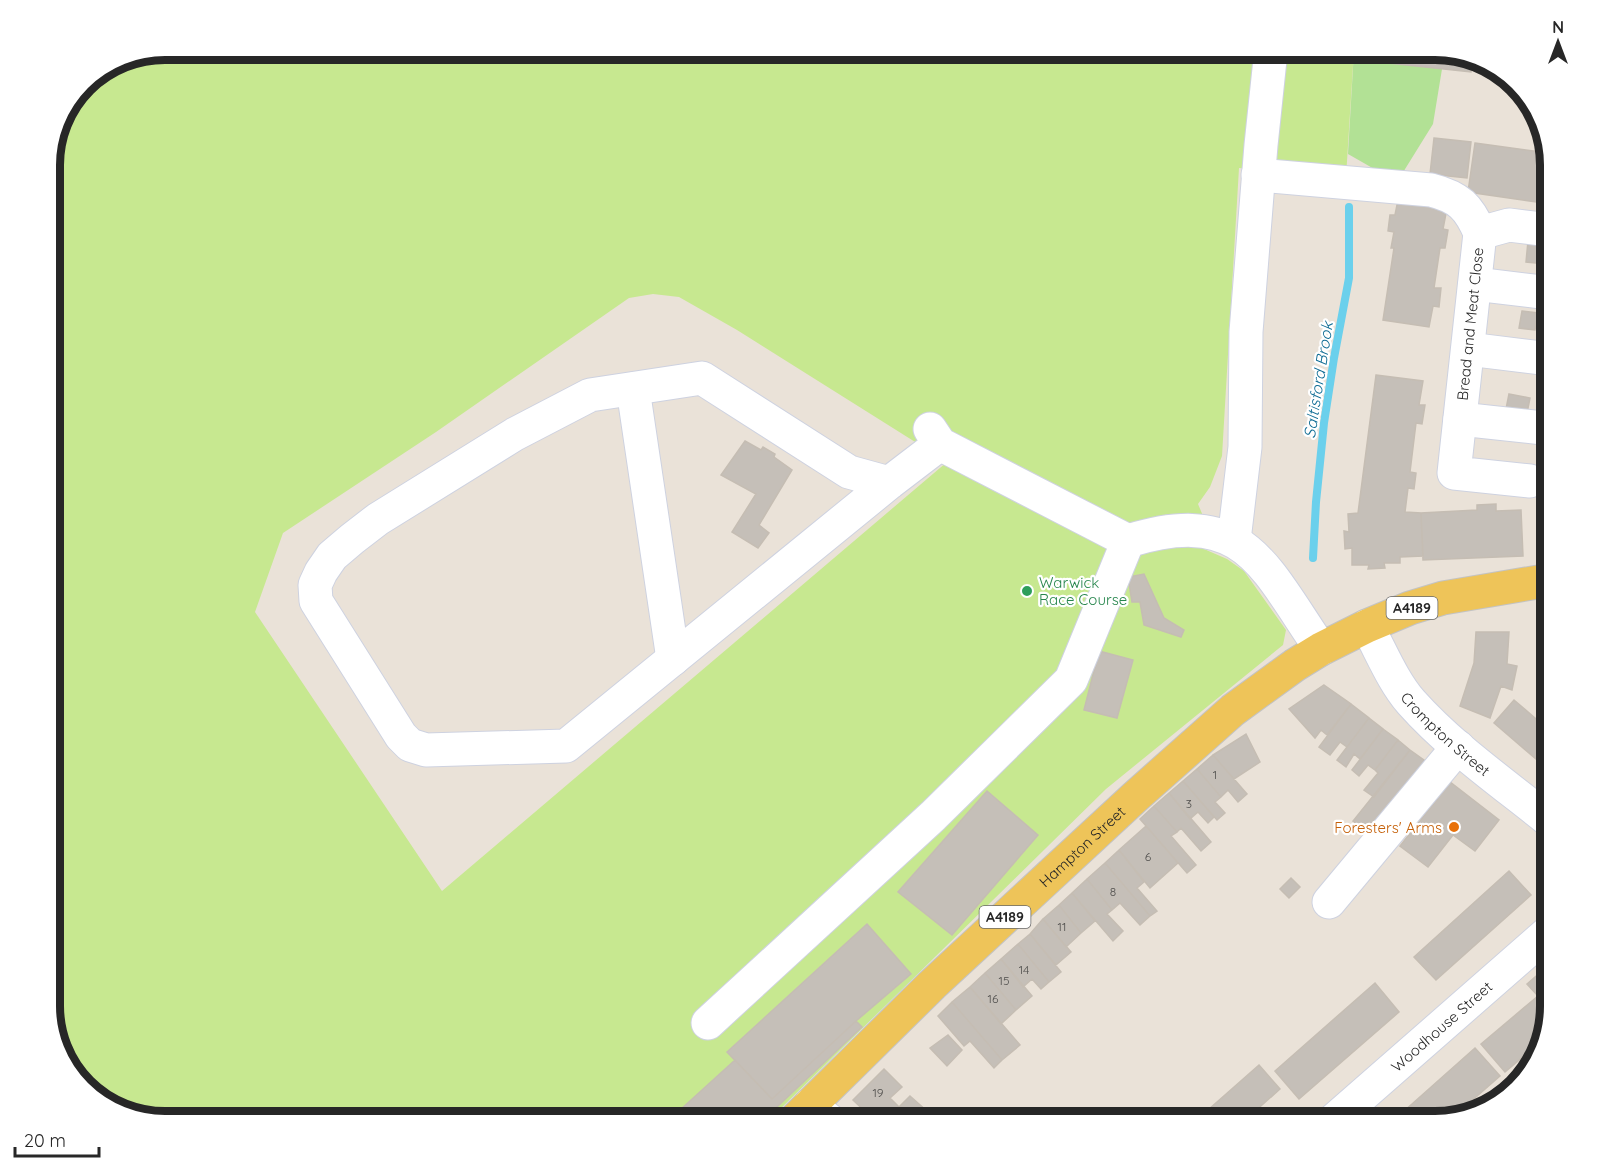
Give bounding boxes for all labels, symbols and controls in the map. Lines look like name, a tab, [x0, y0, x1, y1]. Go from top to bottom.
north arrow	[1528, 12, 1588, 72]
text: N	[1552, 17, 1564, 37]
street label: Bread and Meat Close	[1453, 247, 1487, 401]
water label: Saltisford Brook	[1299, 319, 1337, 440]
place label: Warwick Race Course	[1039, 573, 1127, 609]
marker: Warwick Race Course	[1020, 584, 1034, 598]
road number: A4189	[1386, 597, 1438, 619]
street label: Crompton Street	[1397, 688, 1494, 780]
house number: 1	[1213, 767, 1217, 782]
house number: 3	[1186, 796, 1192, 811]
street label: Hampton Street	[1035, 802, 1129, 891]
place label: Foresters' Arms	[1334, 818, 1442, 837]
marker: Foresters' Arms	[1447, 820, 1461, 834]
house number: 6	[1145, 849, 1152, 864]
house number: 8	[1110, 884, 1116, 899]
road number: A4189	[980, 906, 1030, 928]
house number: 11	[1058, 919, 1066, 934]
house number: 14	[1019, 962, 1029, 977]
house number: 15	[999, 973, 1009, 988]
street label: Woodhouse Street	[1387, 977, 1496, 1076]
house number: 16	[988, 991, 999, 1006]
house number: 19	[872, 1085, 884, 1100]
scale bar	[15, 1120, 99, 1158]
text: 20 m	[24, 1129, 66, 1152]

